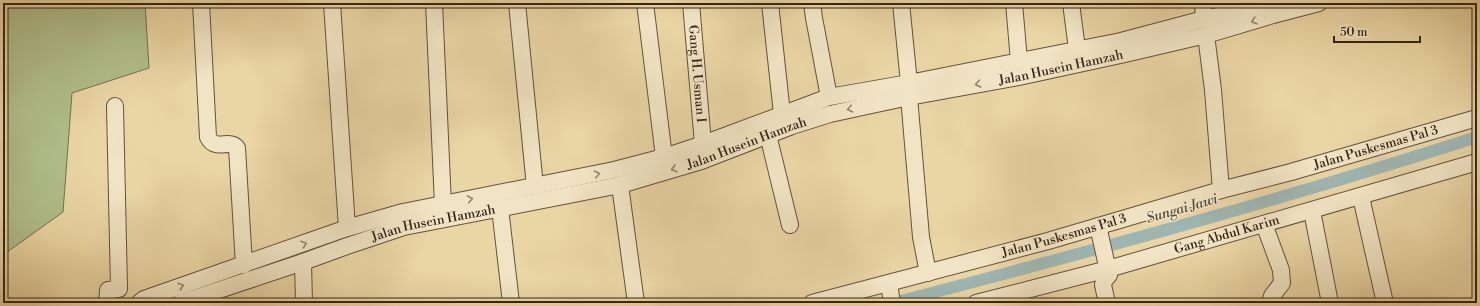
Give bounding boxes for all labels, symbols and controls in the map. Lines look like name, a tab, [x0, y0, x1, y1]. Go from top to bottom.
one-way arrow	[1251, 16, 1258, 25]
scale bar	[1334, 18, 1420, 44]
street label: Gang H. Usman I	[685, 24, 709, 123]
text: 50 m	[1340, 25, 1368, 40]
street label: Jalan Husein Hamzah	[996, 47, 1125, 89]
one-way arrow	[975, 79, 981, 88]
one-way arrow	[847, 105, 853, 113]
street label: Jalan Husein Hamzah	[684, 114, 809, 173]
street label: Jalan Puskesmas Pal 3	[1311, 122, 1440, 173]
one-way arrow	[671, 164, 678, 173]
one-way arrow	[594, 170, 600, 178]
water label: Sungai Jawi	[1144, 190, 1220, 228]
one-way arrow	[467, 196, 473, 204]
street label: Jalan Husein Hamzah	[368, 201, 497, 246]
street label: Jalan Puskesmas Pal 3	[999, 210, 1128, 261]
street label: Gang Abdul Karim	[1172, 212, 1282, 257]
one-way arrow	[300, 240, 307, 248]
one-way arrow	[178, 282, 185, 291]

